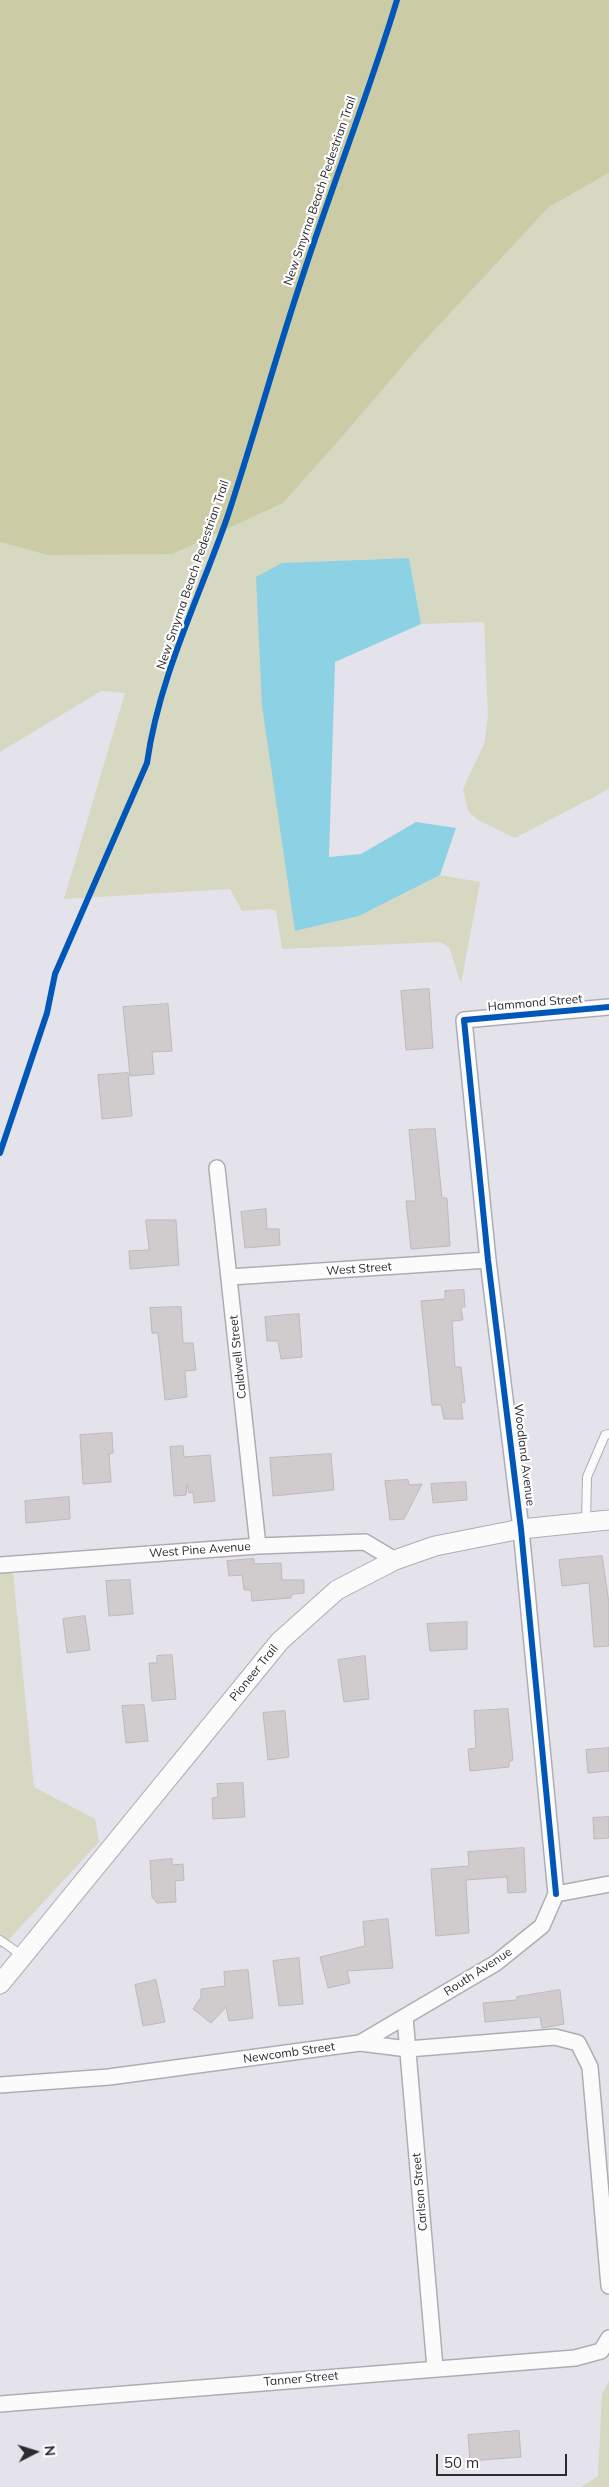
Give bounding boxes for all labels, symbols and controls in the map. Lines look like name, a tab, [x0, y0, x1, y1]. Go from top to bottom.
street label: New Smyrna Beach Pedestrian Trail	[281, 95, 359, 287]
street label: New Smyrna Beach Pedestrian Trail	[154, 479, 232, 671]
street label: Hammond Street	[487, 992, 583, 1014]
street label: West Street	[326, 1260, 392, 1278]
street label: Caldwell Street	[226, 1314, 250, 1400]
street label: Woodland Avenue	[511, 1403, 537, 1507]
street label: West Pine Avenue	[149, 1539, 251, 1561]
street label: Pioneer Trail	[227, 1642, 281, 1704]
street label: Routh Avenue	[441, 1945, 515, 1999]
street label: Newcomb Street	[242, 2039, 336, 2067]
street label: Carlson Street	[409, 2152, 431, 2232]
street label: Tanner Street	[263, 2369, 339, 2389]
north arrow	[10, 2427, 60, 2477]
scale bar	[439, 2444, 570, 2476]
text: N	[41, 2445, 59, 2457]
text: 50 m	[444, 2453, 479, 2472]

